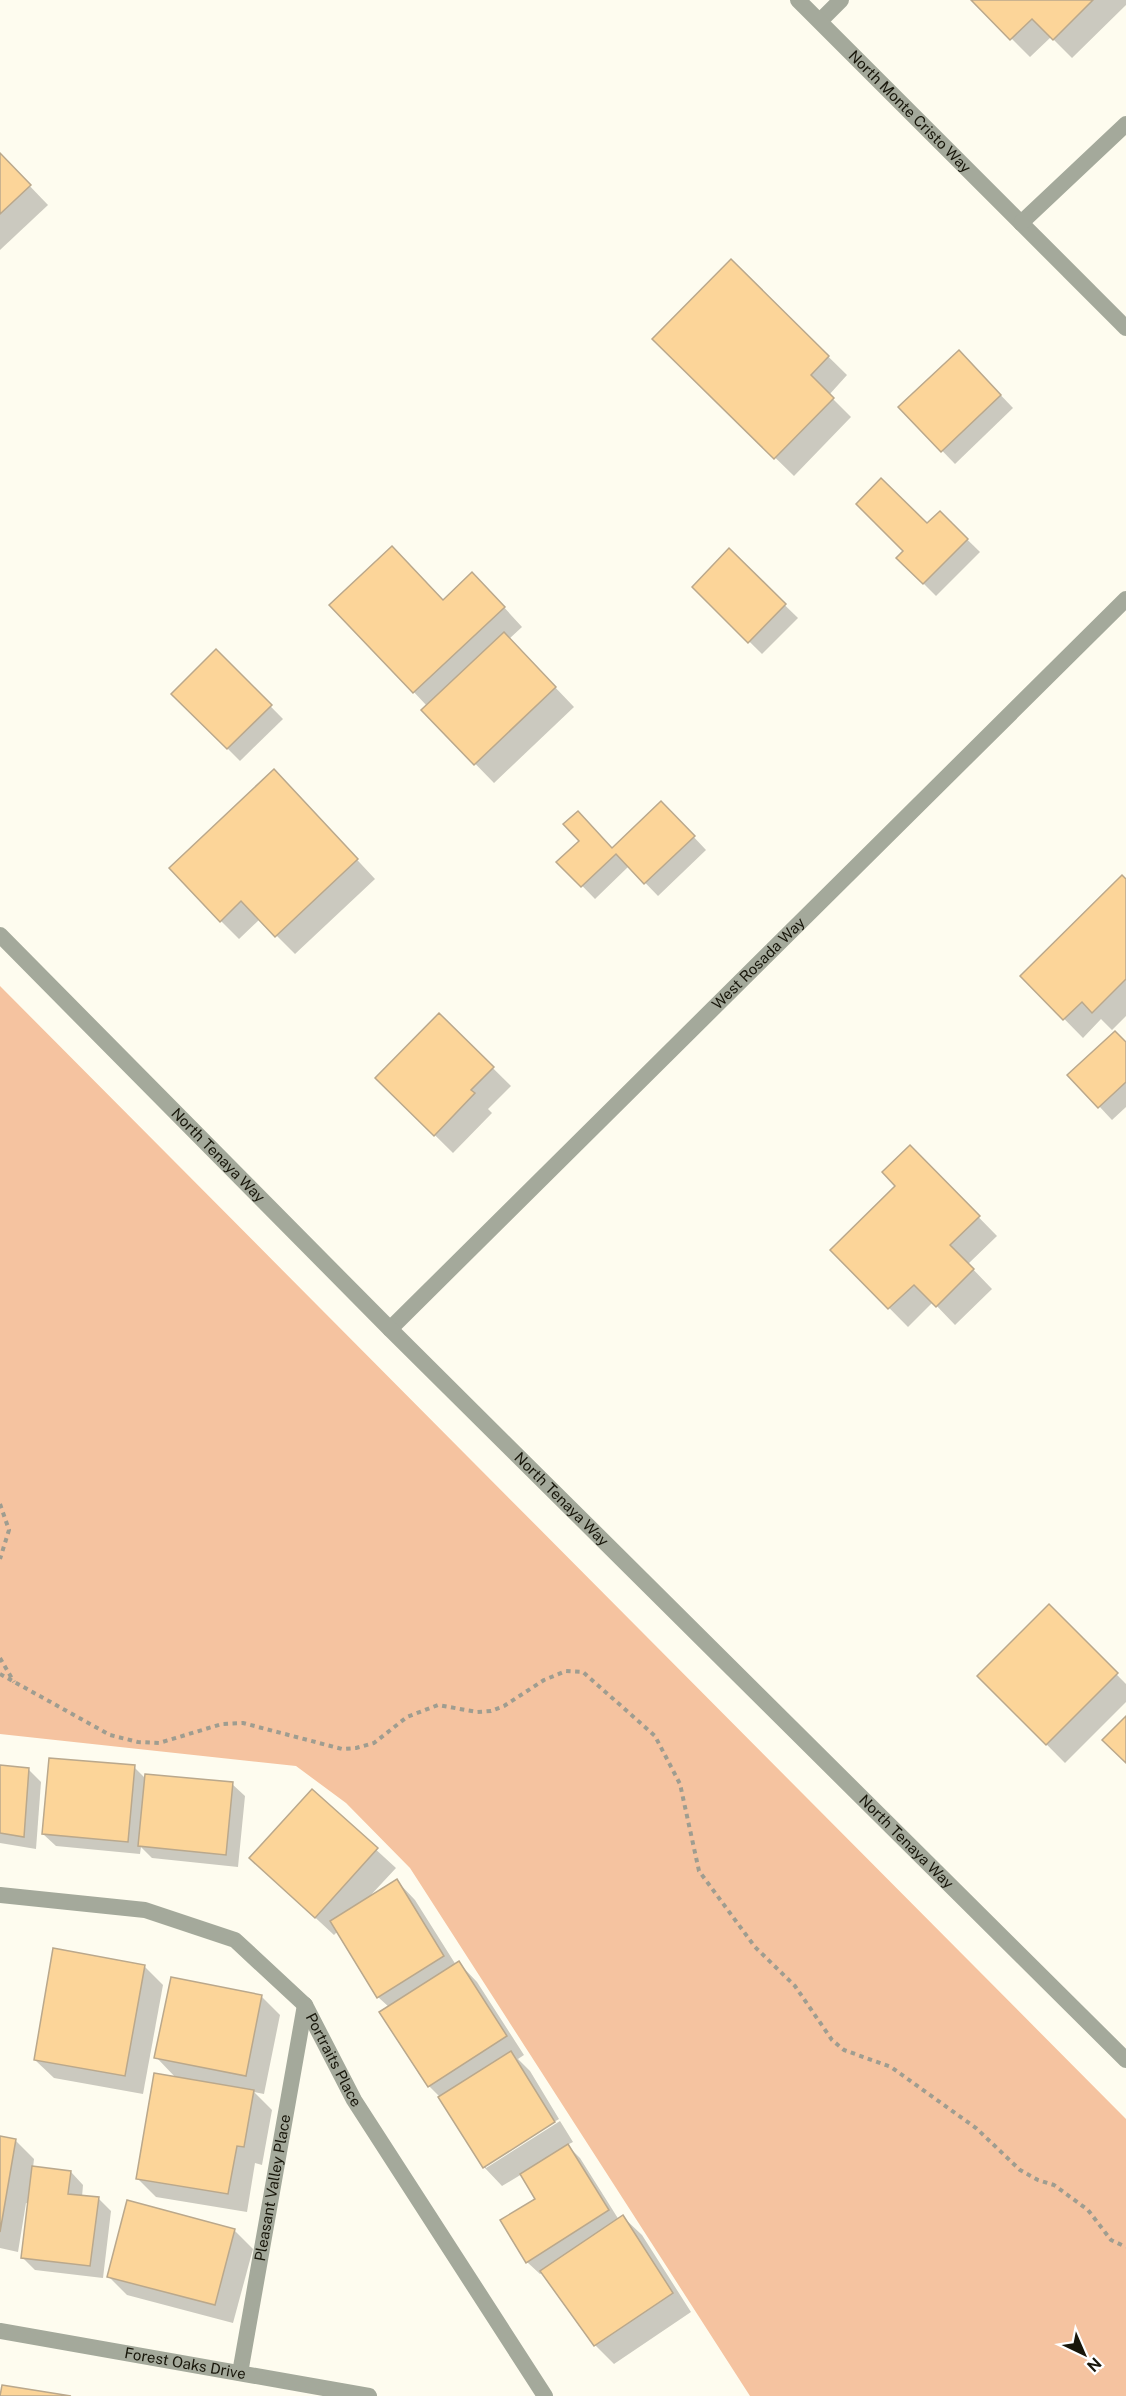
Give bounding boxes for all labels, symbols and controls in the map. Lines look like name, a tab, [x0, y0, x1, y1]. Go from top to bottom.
street label: North Monte Cristo Way	[845, 47, 975, 176]
street label: West Rosada Way	[708, 914, 808, 1013]
street label: North Tenaya Way	[168, 1104, 269, 1206]
street label: North Tenaya Way	[511, 1449, 612, 1549]
street label: North Tenaya Way	[856, 1791, 957, 1892]
street label: Portraits Place	[303, 2010, 365, 2110]
street label: Pleasant Valley Place	[251, 2113, 294, 2263]
north arrow	[1054, 2324, 1114, 2384]
street label: Forest Oaks Drive	[123, 2344, 247, 2382]
text: N	[1083, 2353, 1105, 2376]

